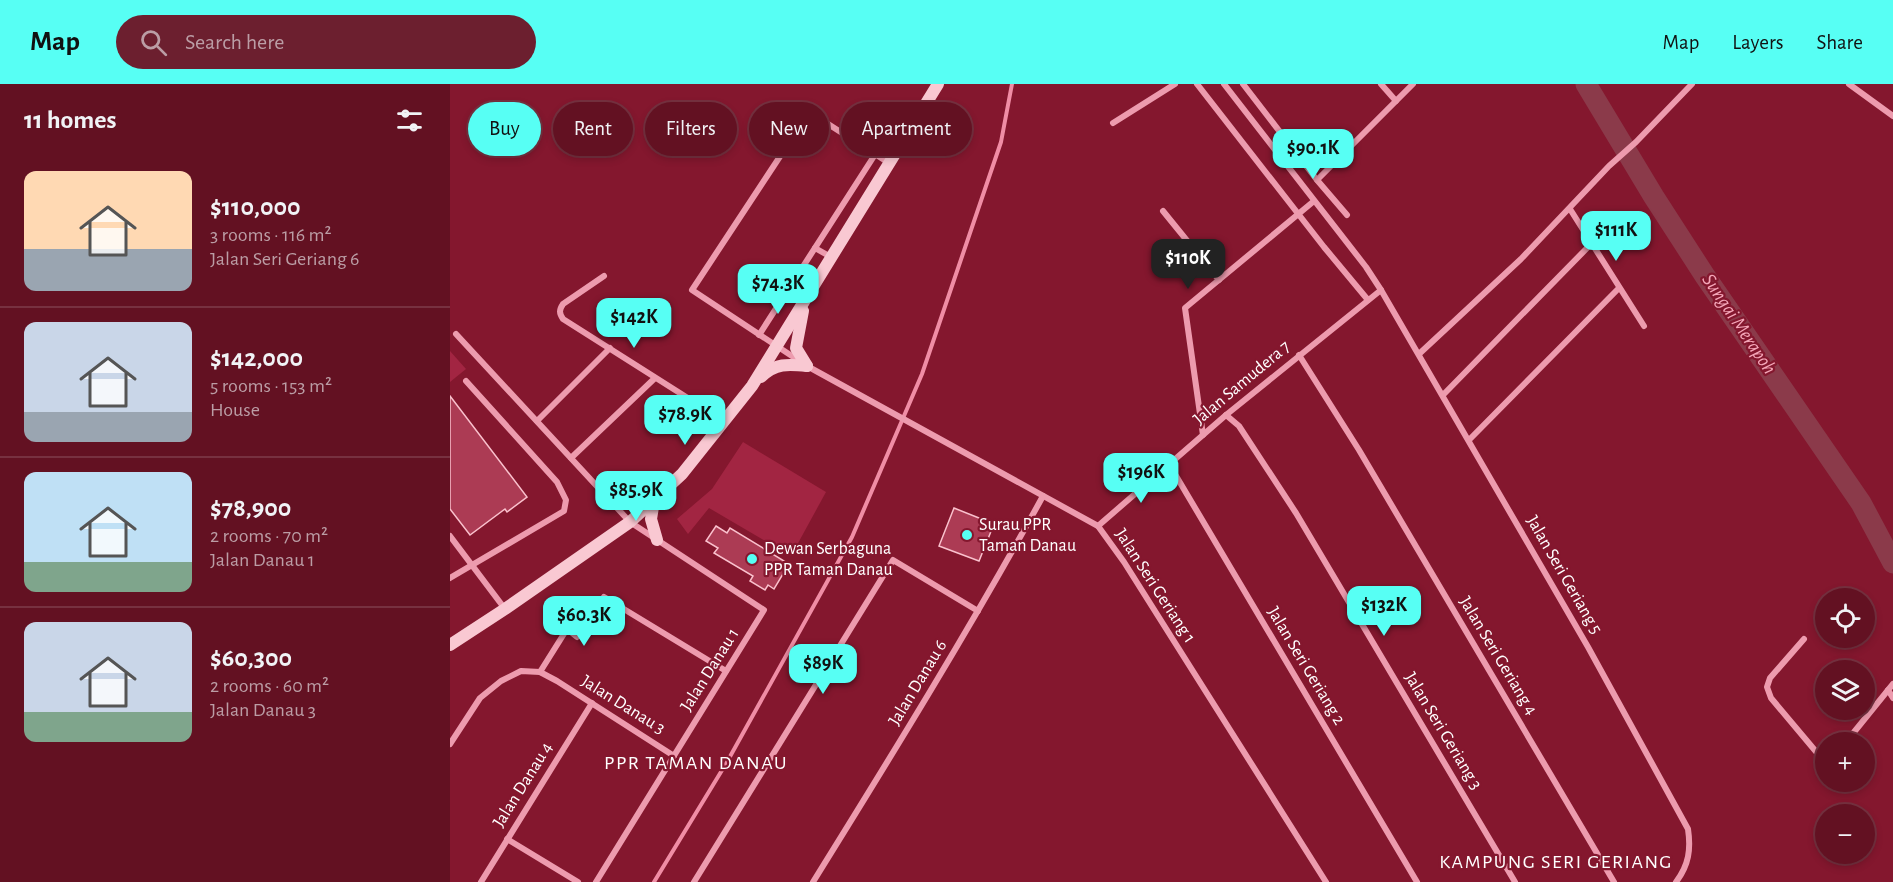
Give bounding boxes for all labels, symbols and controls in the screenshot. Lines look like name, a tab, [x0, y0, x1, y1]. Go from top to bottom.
search box	[116, 15, 536, 69]
icon: search	[137, 26, 170, 59]
text: Map	[30, 28, 80, 56]
text: Search here	[185, 31, 284, 53]
text: Map	[1663, 32, 1699, 53]
text: Layers	[1732, 32, 1783, 53]
text: Share	[1816, 32, 1863, 53]
chip: Buy	[468, 102, 541, 156]
chip: Rent	[553, 102, 633, 156]
chip: Filters	[645, 102, 737, 156]
chip: New	[749, 102, 829, 156]
chip: Apartment	[841, 102, 972, 156]
icon: filters	[393, 104, 426, 137]
text: 11 homes	[24, 107, 116, 133]
pin: $90.1K	[1264, 129, 1362, 180]
text: $90.1K	[1287, 138, 1339, 158]
text: $110,000	[210, 194, 301, 220]
icon: home	[72, 195, 144, 267]
pin: $111K	[1574, 211, 1658, 262]
text: $111K	[1595, 220, 1637, 240]
text: 3 rooms · 116 m²	[210, 225, 331, 245]
pin: $110K	[1146, 239, 1230, 290]
text: $110K	[1165, 248, 1211, 268]
text: Jalan Seri Geriang 6	[210, 249, 359, 269]
pin: $74.3K	[729, 264, 827, 315]
water label: Sungai Merapoh	[1698, 270, 1780, 378]
text: $74.3K	[752, 273, 804, 293]
pin: $142K	[592, 298, 676, 349]
text: $142K	[610, 307, 658, 327]
street label: Jalan Samudera 7	[1190, 337, 1294, 429]
text: $142,000	[210, 345, 303, 371]
icon: home	[72, 346, 144, 418]
text: 5 rooms · 153 m²	[210, 376, 332, 396]
pin: $78.9K	[636, 395, 734, 446]
text: House	[210, 400, 260, 420]
text: $78.9K	[658, 404, 712, 424]
pin: $196K	[1099, 453, 1183, 504]
text: $196K	[1117, 462, 1165, 482]
pin: $85.9K	[587, 471, 685, 522]
text: $85.9K	[609, 480, 663, 500]
text: $78,900	[210, 495, 291, 521]
icon: home	[72, 496, 144, 568]
street label: Jalan Seri Geriang 5	[1523, 513, 1605, 637]
place label: Surau PPR Taman Danau	[979, 516, 1076, 555]
text: 2 rooms · 70 m²	[210, 526, 328, 546]
street label: Jalan Seri Geriang 1	[1111, 526, 1199, 646]
marker: Surau PPR Taman Danau	[960, 528, 974, 542]
place label: Dewan Serbaguna PPR Taman Danau	[764, 540, 893, 579]
text: Jalan Danau 1	[210, 550, 315, 570]
marker: Dewan Serbaguna PPR Taman Danau	[745, 552, 759, 566]
pin: $132K	[1342, 586, 1426, 637]
map controls	[1815, 588, 1875, 864]
button: locate	[1815, 588, 1875, 648]
street label: Jalan Seri Geriang 4	[1456, 594, 1541, 719]
text: $132K	[1361, 595, 1407, 615]
pin: $60.3K	[535, 596, 633, 647]
street label: Jalan Seri Geriang 2	[1264, 604, 1348, 728]
text: $60.3K	[557, 605, 611, 625]
street label: Jalan Danau 1	[677, 625, 743, 715]
street label: Jalan Danau 6	[885, 637, 951, 729]
pin: $89K	[787, 644, 859, 695]
text: $60,300	[210, 645, 292, 671]
icon: home	[72, 646, 144, 718]
text: $89K	[803, 653, 843, 673]
button: layers	[1815, 660, 1875, 720]
street label: Jalan Seri Geriang 3	[1401, 669, 1485, 793]
street label: Jalan Danau 3	[578, 672, 668, 738]
text: 2 rooms · 60 m²	[210, 676, 329, 696]
text: Jalan Danau 3	[210, 700, 316, 720]
button: +	[1815, 732, 1875, 792]
street label: Jalan Danau 4	[490, 739, 556, 831]
district label: PPR TAMAN DANAU	[604, 753, 788, 773]
button: −	[1815, 804, 1875, 864]
district label: KAMPUNG SERI GERIANG	[1439, 852, 1673, 872]

